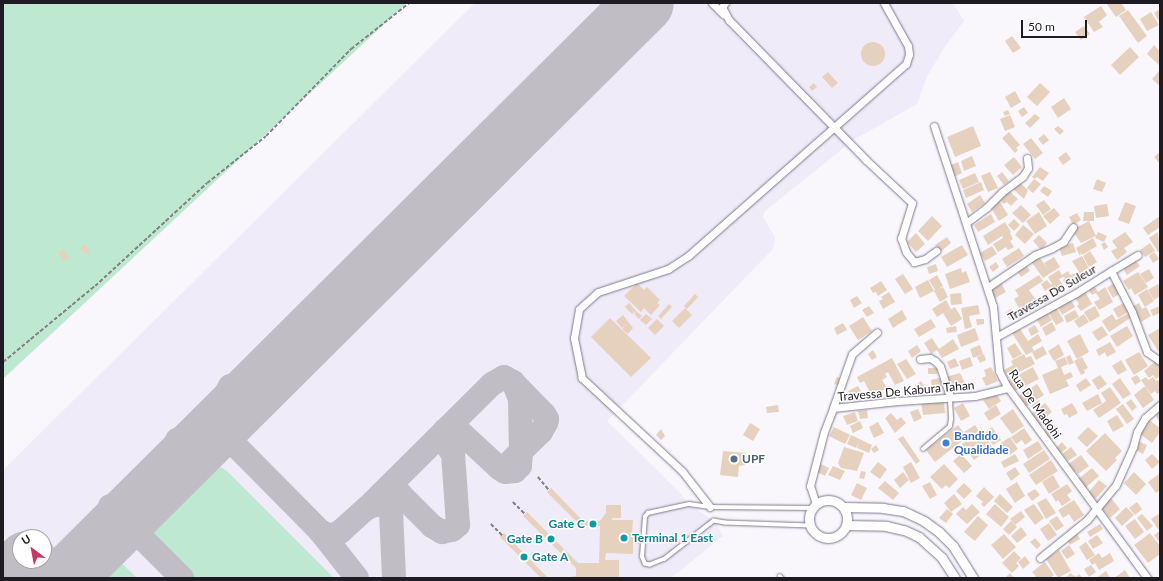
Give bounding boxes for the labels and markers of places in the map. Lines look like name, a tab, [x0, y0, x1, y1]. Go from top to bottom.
place label: Bandido Qualidade	[954, 429, 1009, 457]
marker: Bandido Qualidade	[941, 438, 951, 448]
place label: UPF	[742, 452, 765, 466]
marker: UPF	[729, 454, 739, 464]
place label: Gate C	[549, 517, 585, 531]
marker: Gate C	[588, 519, 598, 529]
place label: Terminal 1 East	[632, 531, 713, 545]
place label: Gate B	[507, 532, 543, 546]
marker: Terminal 1 East	[619, 533, 629, 543]
marker: Gate B	[546, 534, 556, 544]
place label: Gate A	[532, 550, 569, 564]
marker: Gate A	[519, 552, 529, 562]

